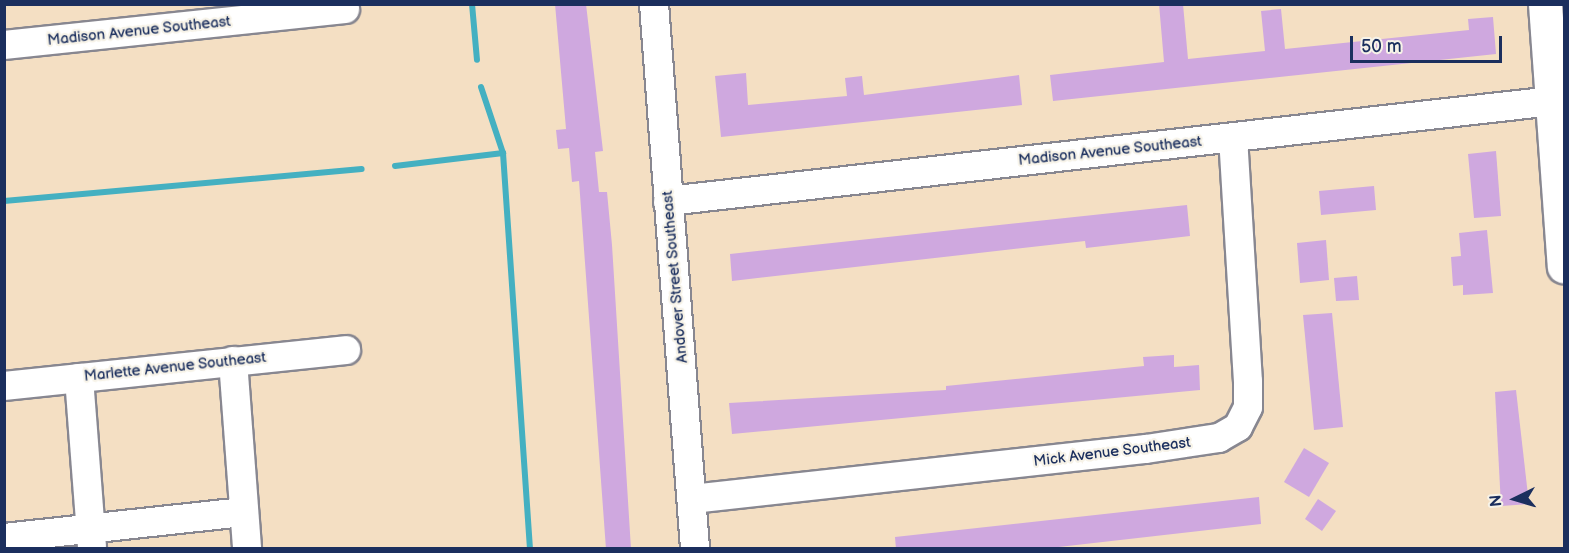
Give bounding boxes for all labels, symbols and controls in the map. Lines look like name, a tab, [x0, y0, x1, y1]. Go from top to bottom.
street label: Madison Avenue Southeast	[46, 12, 232, 50]
scale bar	[1353, 24, 1504, 62]
text: 50 m	[1361, 36, 1402, 57]
street label: Madison Avenue Southeast	[1017, 132, 1203, 170]
street label: Andover Street Southeast	[658, 190, 692, 364]
street label: Marlette Avenue Southeast	[83, 348, 267, 386]
street label: Mick Avenue Southeast	[1032, 433, 1192, 471]
north arrow	[1485, 469, 1545, 529]
text: N	[1487, 494, 1507, 507]

